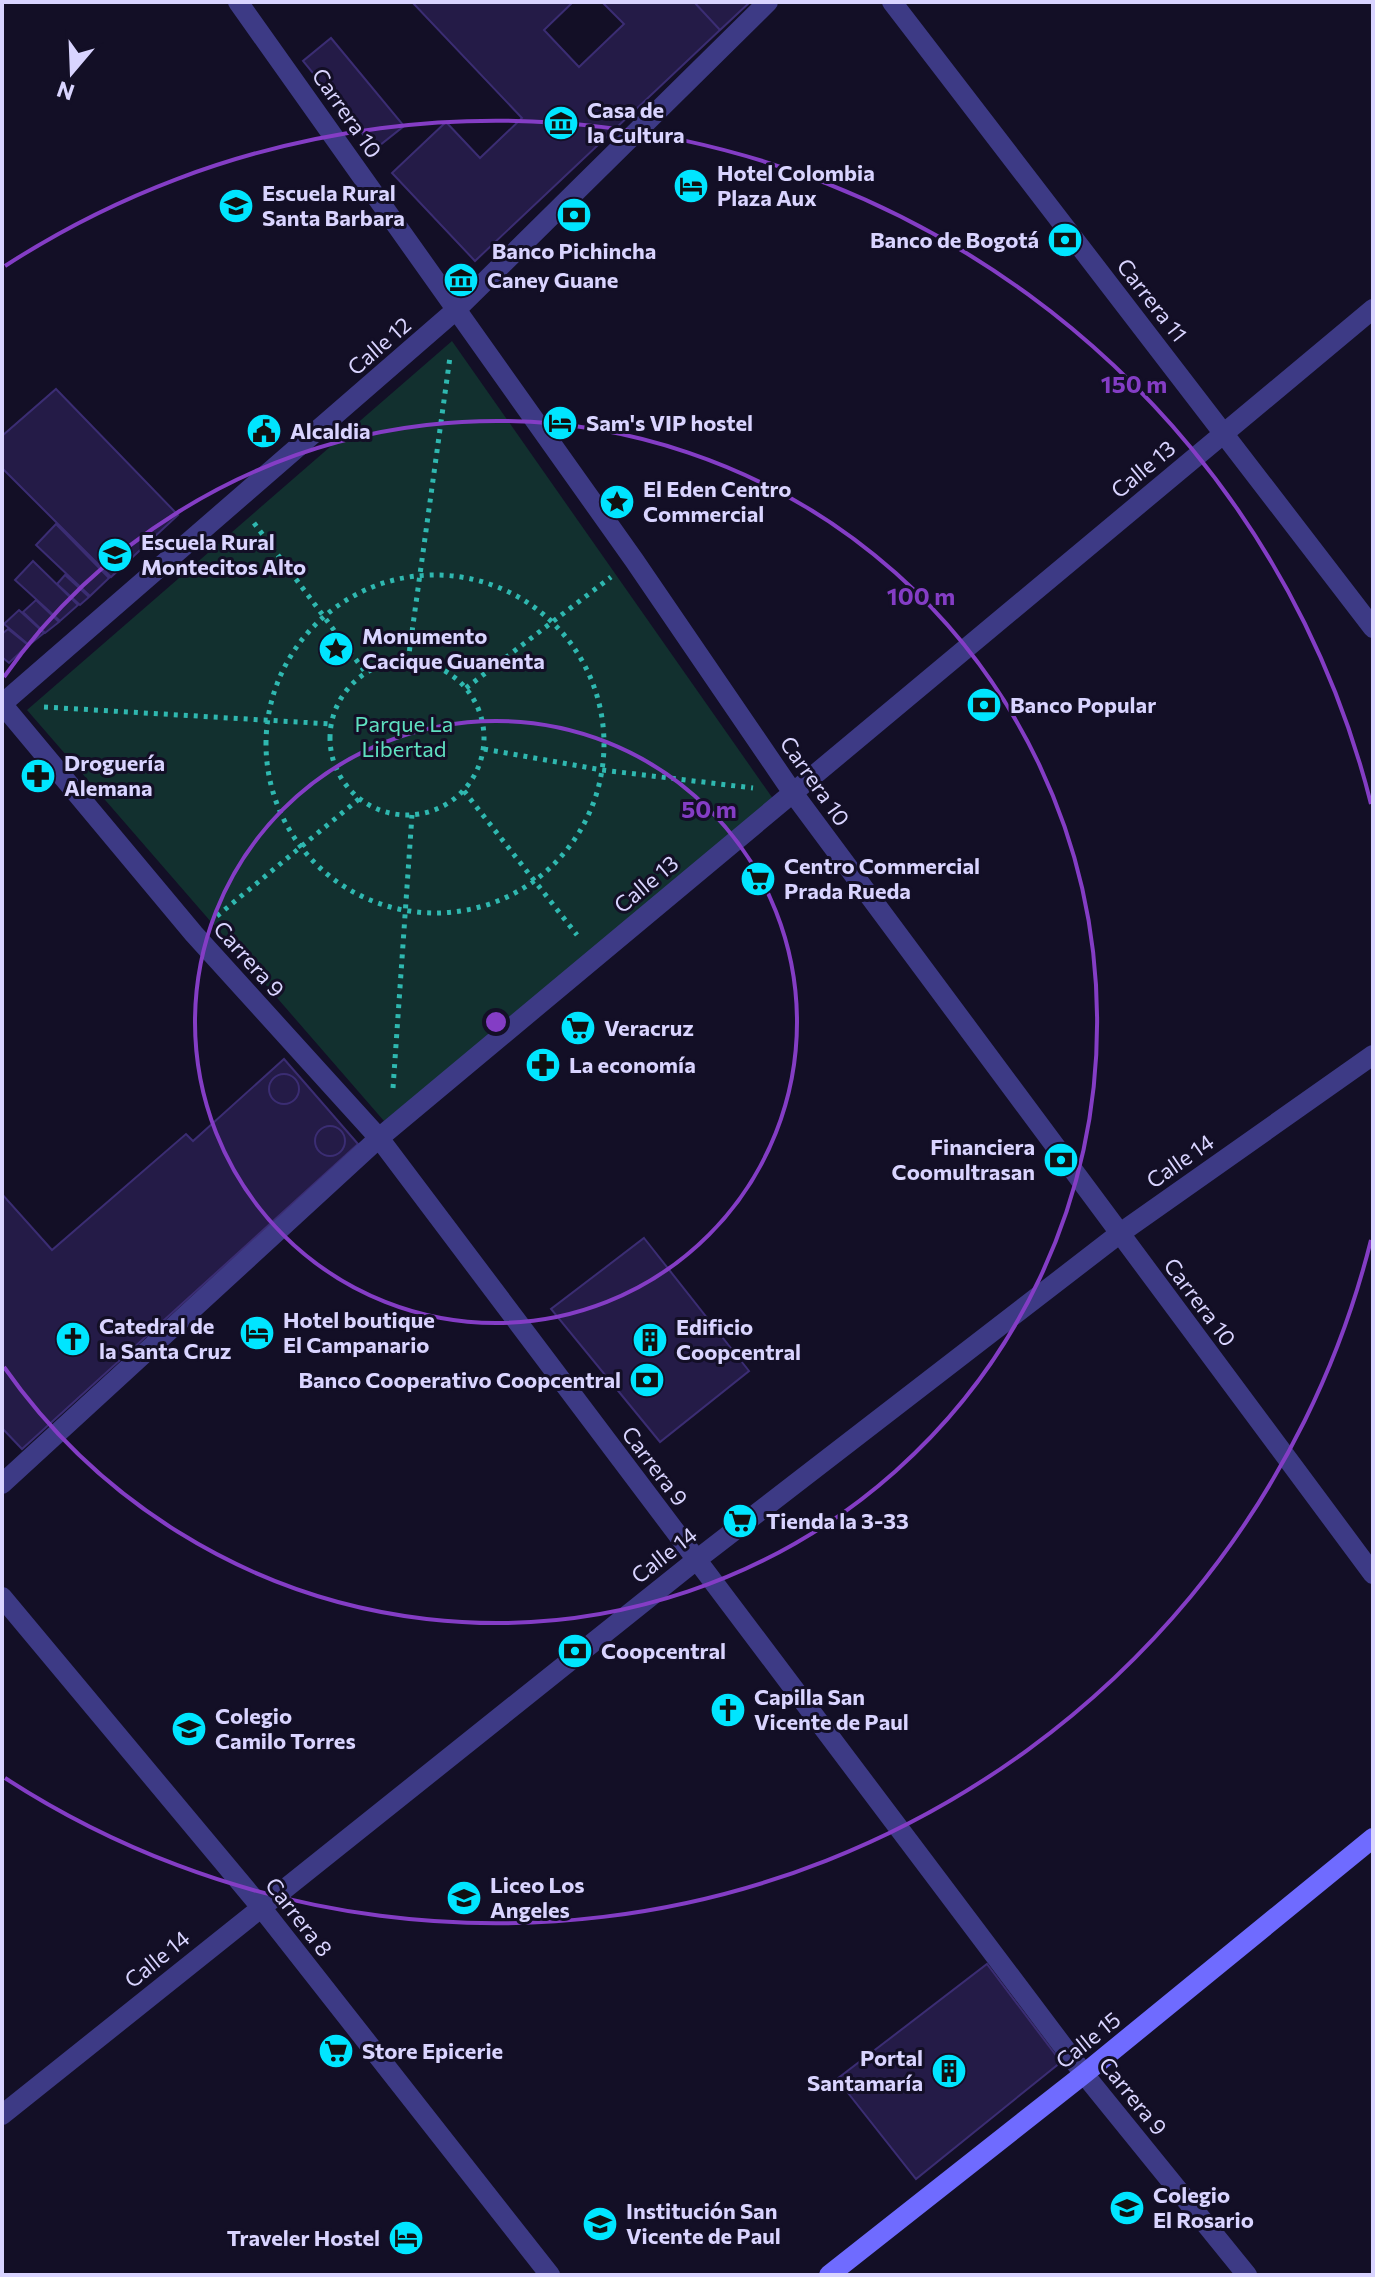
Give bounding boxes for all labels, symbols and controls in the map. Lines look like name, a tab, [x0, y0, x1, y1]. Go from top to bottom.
north arrow	[32, 32, 112, 112]
street label: Carrera 10	[307, 63, 388, 163]
text: N	[53, 76, 78, 107]
place label: Casa de la Cultura	[587, 96, 685, 148]
museum icon: Casa de la Cultura	[542, 104, 580, 142]
place label: Hotel Colombia Plaza Aux	[717, 159, 875, 211]
hotel icon: Hotel Colombia Plaza Aux	[672, 167, 710, 205]
place label: Escuela Rural Santa Barbara	[262, 179, 405, 231]
school or university icon: Escuela Rural Santa Barbara	[217, 187, 255, 225]
bank icon: Banco Pichincha	[555, 196, 593, 234]
bank icon: Banco de Bogotá	[1046, 221, 1084, 259]
place label: Banco de Bogotá	[870, 226, 1039, 253]
place label: Banco Pichincha	[492, 237, 656, 264]
street label: Carrera 11	[1111, 253, 1193, 347]
museum icon: Caney Guane	[442, 261, 480, 299]
place label: Caney Guane	[487, 266, 618, 293]
street label: Calle 12	[341, 311, 416, 380]
text: 150 m	[1101, 369, 1167, 398]
hotel icon: Sam's VIP hostel	[541, 404, 579, 442]
place label: Sam's VIP hostel	[586, 409, 753, 436]
public building icon: Alcaldia	[245, 412, 283, 450]
place label: Alcaldia	[290, 417, 371, 444]
street label: Calle 13	[1105, 434, 1180, 503]
place label: El Eden Centro Commercial	[643, 475, 791, 527]
place icon: El Eden Centro Commercial	[598, 483, 636, 521]
place label: Escuela Rural Montecitos Alto	[141, 528, 306, 580]
school or university icon: Escuela Rural Montecitos Alto	[96, 536, 134, 574]
text: 100 m	[887, 581, 955, 610]
place label: Monumento Cacique Guanenta	[362, 622, 545, 674]
place icon: Monumento Cacique Guanenta	[317, 630, 355, 668]
bank icon: Banco Popular	[965, 686, 1003, 724]
place label: Banco Popular	[1010, 691, 1156, 718]
park label: Parque La Libertad	[355, 710, 453, 762]
street label: Carrera 10	[775, 731, 856, 831]
place label: Droguería Alemana	[64, 749, 165, 801]
pharmacy icon: Droguería Alemana	[19, 757, 57, 795]
text: 50 m	[681, 794, 737, 823]
street label: Calle 13	[608, 849, 683, 918]
place label: Centro Commercial Prada Rueda	[784, 852, 980, 904]
supermarket icon: Centro Commercial Prada Rueda	[739, 860, 777, 898]
street label: Carrera 9	[208, 915, 291, 1002]
centre of rings	[482, 1008, 510, 1036]
supermarket icon: Veracruz	[559, 1009, 597, 1047]
place label: Veracruz	[604, 1014, 694, 1041]
pharmacy icon: La economía	[524, 1046, 562, 1084]
place label: La economía	[569, 1051, 696, 1078]
street label: Calle 14	[1141, 1128, 1219, 1193]
place label: Financiera Coomultrasan	[892, 1133, 1035, 1185]
bank icon: Financiera Coomultrasan	[1042, 1141, 1080, 1179]
street label: Carrera 10	[1158, 1252, 1242, 1351]
place label: Hotel boutique El Campanario	[283, 1306, 435, 1358]
place label: Catedral de la Santa Cruz	[99, 1312, 231, 1364]
place label: Edificio Coopcentral	[676, 1313, 801, 1365]
hotel icon: Hotel boutique El Campanario	[238, 1314, 276, 1352]
church icon: Catedral de la Santa Cruz	[54, 1320, 92, 1358]
building icon: Edificio Coopcentral	[631, 1321, 669, 1359]
bank icon: Banco Cooperativo Coopcentral	[628, 1361, 666, 1399]
place label: Banco Cooperativo Coopcentral	[298, 1366, 621, 1393]
street label: Carrera 9	[617, 1420, 694, 1511]
supermarket icon: Tienda la 3-33	[721, 1502, 759, 1540]
place label: Tienda la 3-33	[766, 1507, 909, 1534]
street label: Calle 14	[625, 1521, 702, 1589]
bank icon: Coopcentral	[556, 1632, 594, 1670]
place label: Coopcentral	[601, 1637, 726, 1664]
place label: Capilla San Vicente de Paul	[754, 1683, 909, 1735]
church icon: Capilla San Vicente de Paul	[709, 1691, 747, 1729]
place label: Colegio Camilo Torres	[215, 1702, 356, 1754]
school or university icon: Colegio Camilo Torres	[170, 1710, 208, 1748]
place label: Liceo Los Angeles	[490, 1871, 584, 1923]
street label: Carrera 8	[260, 1872, 339, 1962]
school or university icon: Liceo Los Angeles	[445, 1879, 483, 1917]
street label: Calle 14	[119, 1924, 195, 1993]
street label: Calle 15	[1050, 2005, 1126, 2074]
supermarket icon: Store Epicerie	[317, 2032, 355, 2070]
place label: Store Epicerie	[362, 2037, 503, 2064]
place label: Portal Santamaría	[807, 2044, 923, 2096]
street label: Carrera 9	[1094, 2051, 1173, 2140]
building icon: Portal Santamaría	[930, 2052, 968, 2090]
place label: Colegio El Rosario	[1153, 2181, 1254, 2233]
school or university icon: Colegio El Rosario	[1108, 2189, 1146, 2227]
place label: Institución San Vicente de Paul	[626, 2197, 781, 2249]
school or university icon: Institución San Vicente de Paul	[581, 2205, 619, 2243]
hotel icon: Traveler Hostel	[387, 2219, 425, 2257]
place label: Traveler Hostel	[227, 2224, 380, 2251]

